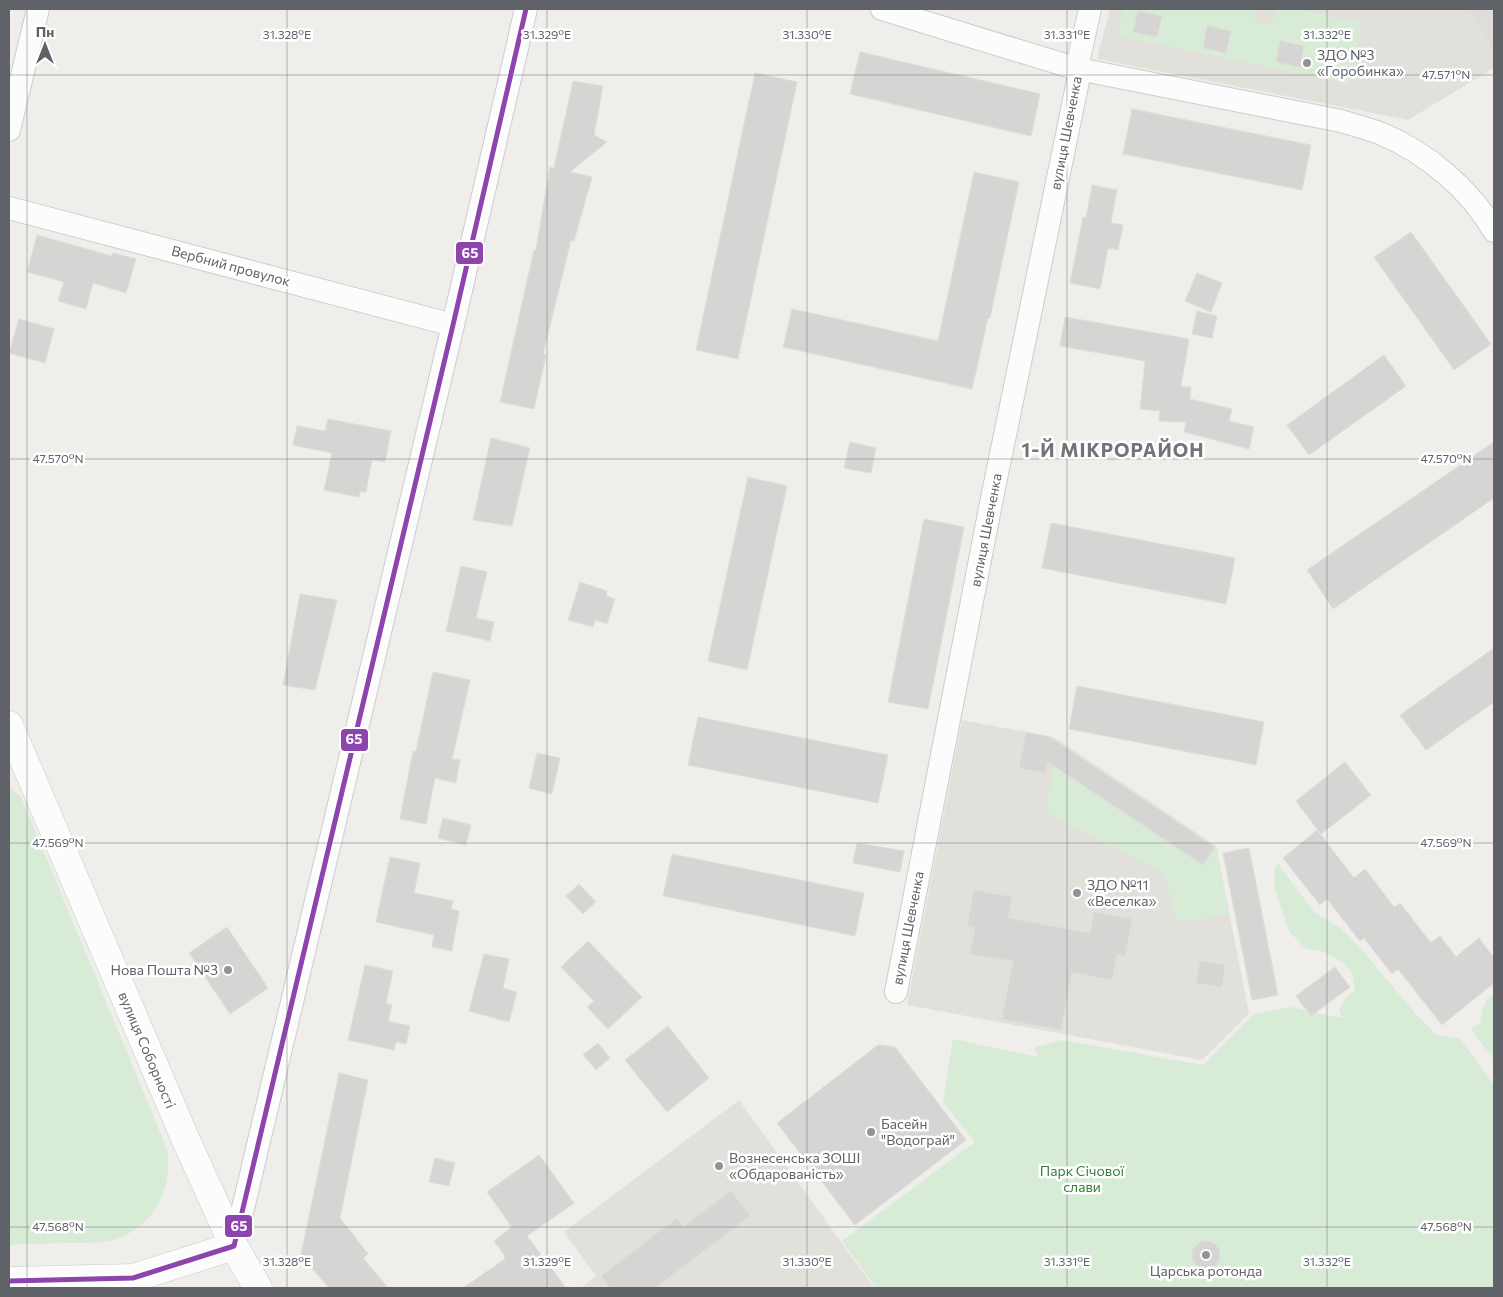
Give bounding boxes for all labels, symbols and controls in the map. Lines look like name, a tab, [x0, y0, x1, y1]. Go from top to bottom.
north arrow	[20, 20, 70, 70]
text: Пн	[36, 23, 54, 40]
text: 31.328°E	[263, 27, 311, 41]
text: 31.329°E	[523, 27, 571, 41]
text: 31.330°E	[782, 27, 832, 41]
text: 31.331°E	[1044, 27, 1090, 41]
text: 31.332°E	[1303, 27, 1351, 41]
place label: ЗДО №3 «Горобинка»	[1317, 46, 1404, 79]
marker: ЗДО №3 «Горобинка»	[1301, 57, 1313, 69]
text: 47.571°N	[1422, 67, 1470, 81]
street label: вулиця Шевченка	[1046, 75, 1085, 191]
street label: Вербний провулок	[170, 241, 293, 290]
line badge: 65	[455, 241, 484, 265]
text: 65	[462, 244, 478, 261]
district label: 1-Й МІКРОРАЙОН	[1022, 438, 1204, 461]
text: 47.570°N	[32, 451, 84, 465]
text: 47.570°N	[1420, 451, 1472, 465]
street label: вулиця Шевченка	[966, 472, 1005, 588]
line badge: 65	[340, 728, 369, 752]
text: 65	[346, 730, 362, 747]
text: 47.569°N	[32, 835, 84, 849]
text: 47.569°N	[1420, 835, 1472, 849]
street label: вулиця Шевченка	[888, 870, 927, 986]
place label: ЗДО №11 «Веселка»	[1087, 876, 1157, 909]
marker: ЗДО №11 «Веселка»	[1071, 887, 1083, 899]
place label: Нова Пошта №3	[110, 961, 218, 978]
marker: Нова Пошта №3	[222, 964, 234, 976]
street label: вулиця Соборності	[115, 989, 180, 1111]
place label: Басейн "Водограй"	[881, 1115, 955, 1148]
marker: Басейн "Водограй"	[865, 1126, 877, 1138]
place label: Вознесенська ЗОШІ «Обдарованість»	[729, 1149, 860, 1182]
marker: Вознесенська ЗОШІ «Обдарованість»	[713, 1160, 725, 1172]
park label: Парк Січової слави	[1040, 1162, 1125, 1195]
line badge: 65	[224, 1214, 253, 1238]
text: 65	[231, 1217, 247, 1234]
text: 47.568°N	[32, 1219, 84, 1233]
text: 47.568°N	[1420, 1219, 1472, 1233]
marker: Царська ротонда	[1200, 1249, 1212, 1261]
text: 31.328°E	[263, 1254, 311, 1268]
text: 31.329°E	[523, 1254, 571, 1268]
text: 31.330°E	[782, 1254, 832, 1268]
text: 31.331°E	[1044, 1254, 1090, 1268]
text: 31.332°E	[1303, 1254, 1351, 1268]
place label: Царська ротонда	[1150, 1262, 1262, 1279]

